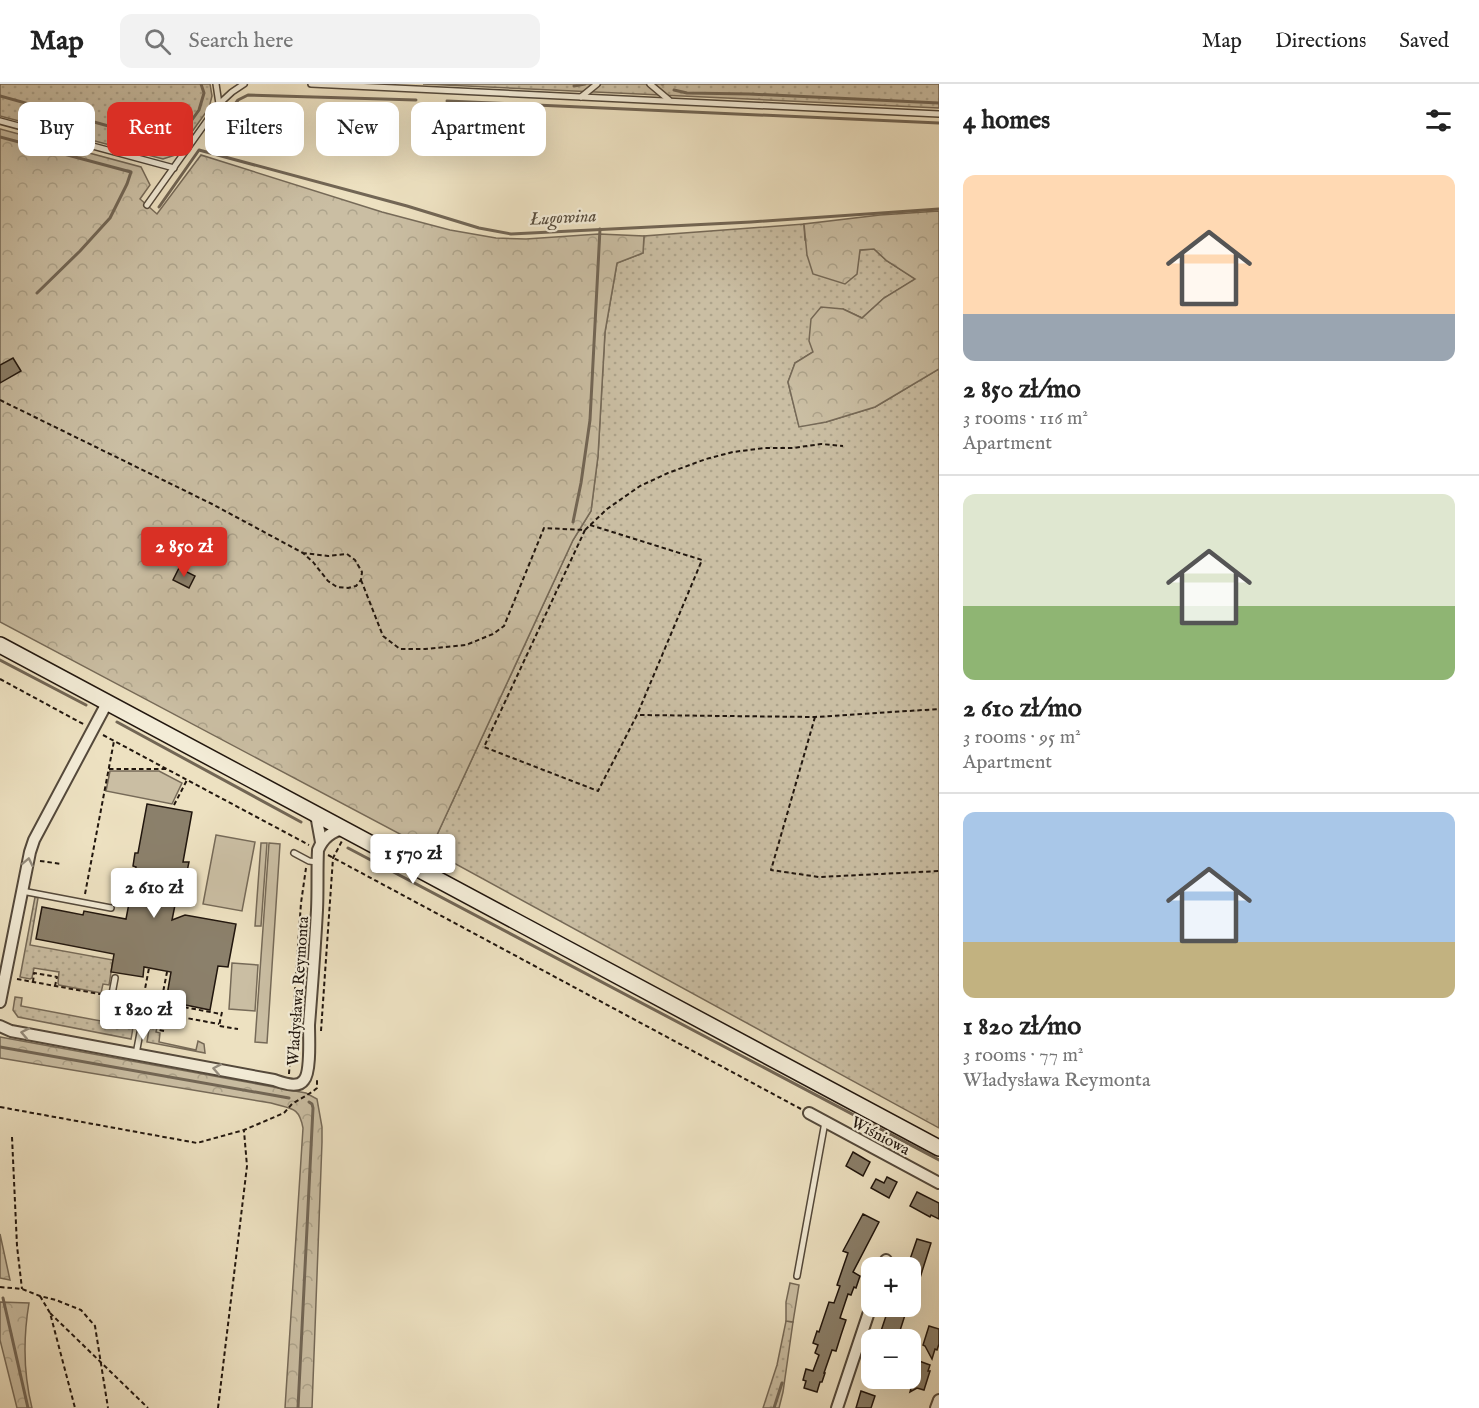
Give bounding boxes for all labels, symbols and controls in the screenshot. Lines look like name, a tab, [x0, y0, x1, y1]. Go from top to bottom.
search box	[120, 14, 540, 68]
text: Map	[30, 24, 84, 59]
icon: search	[141, 25, 174, 58]
text: Search here	[189, 27, 293, 55]
text: Map	[1202, 28, 1242, 55]
text: Directions	[1275, 28, 1366, 55]
text: Saved	[1399, 28, 1449, 55]
chip: Buy	[18, 102, 95, 156]
chip: Rent	[107, 102, 193, 156]
chip: Filters	[205, 102, 304, 156]
chip: New	[316, 102, 399, 156]
chip: Apartment	[411, 102, 546, 156]
text: 4 homes	[963, 104, 1050, 137]
icon: filters	[1422, 104, 1455, 137]
water label: Ługowina	[528, 205, 597, 232]
icon: home	[1155, 214, 1263, 322]
text: 2 850 zł/mo	[963, 373, 1081, 406]
text: 3 rooms · 116 m²	[963, 406, 1088, 431]
text: Apartment	[963, 431, 1052, 456]
pin: 2 850 zł	[122, 527, 246, 578]
icon: home	[1155, 533, 1263, 641]
text: 2 850 zł	[155, 534, 213, 559]
text: 2 610 zł/mo	[963, 692, 1082, 725]
text: 3 rooms · 95 m²	[963, 725, 1081, 750]
text: Apartment	[963, 750, 1052, 775]
pin: 1 570 zł	[351, 834, 475, 885]
text: 1 570 zł	[384, 841, 442, 866]
icon: home	[1155, 851, 1263, 959]
one-way arrow	[21, 857, 34, 867]
pin: 2 610 zł	[92, 868, 216, 919]
text: 2 610 zł	[125, 875, 183, 900]
street label: Władysława Reymonta	[284, 915, 314, 1067]
pin: 1 820 zł	[81, 990, 205, 1041]
text: 1 820 zł	[114, 997, 172, 1022]
text: 1 820 zł/mo	[963, 1010, 1081, 1043]
one-way arrow	[21, 1028, 30, 1040]
text: 3 rooms · 77 m²	[963, 1043, 1083, 1068]
one-way arrow	[212, 1063, 222, 1076]
text: Władysława Reymonta	[963, 1068, 1151, 1093]
street label: Wiśniowa	[847, 1113, 913, 1161]
map controls	[861, 1257, 921, 1389]
button: +	[861, 1257, 921, 1317]
button: −	[861, 1329, 921, 1389]

